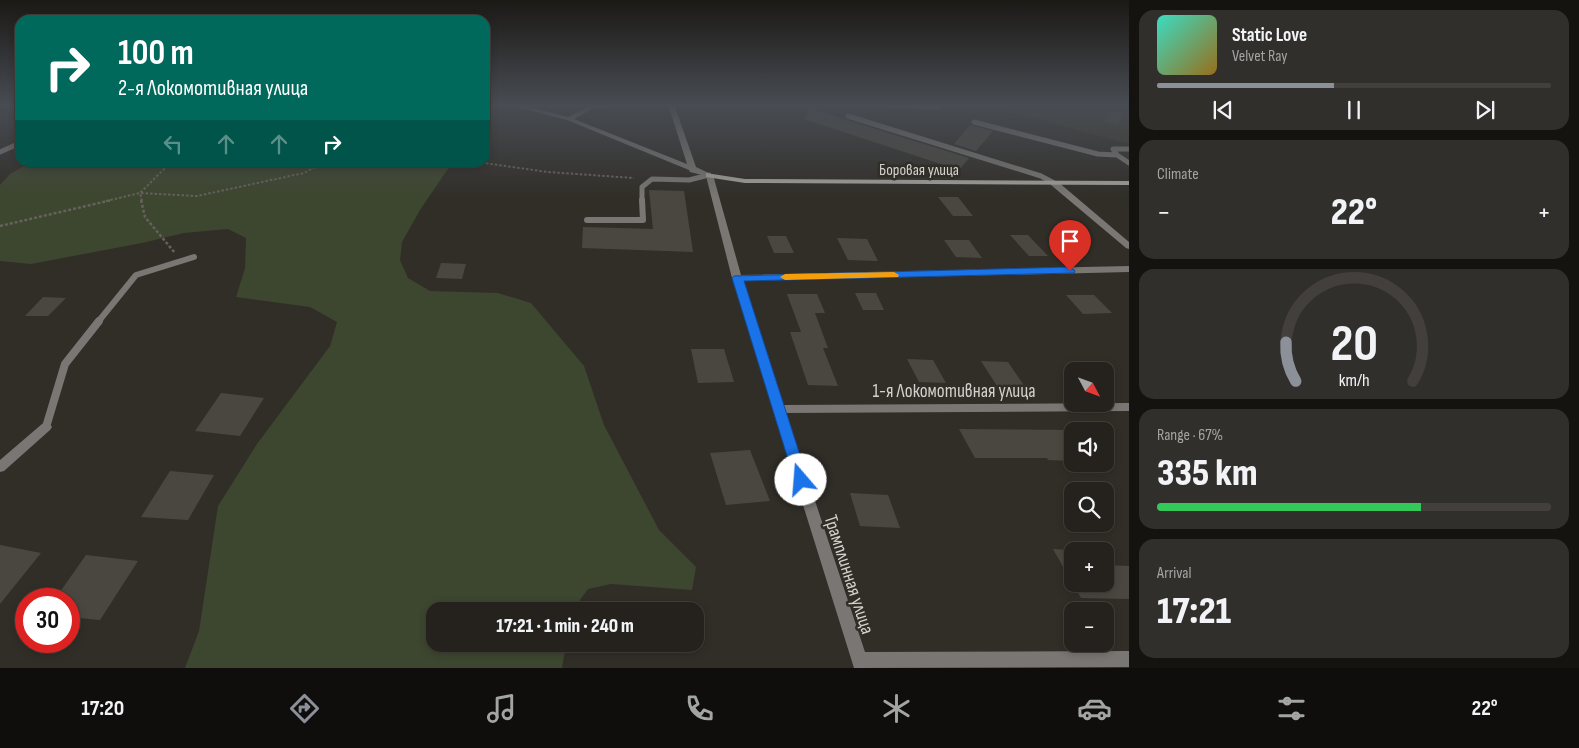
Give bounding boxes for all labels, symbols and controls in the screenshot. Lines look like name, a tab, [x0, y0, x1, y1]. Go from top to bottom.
text: Static Love	[1232, 24, 1307, 47]
text: 100 m	[118, 32, 194, 75]
icon: right	[35, 35, 100, 100]
text: Velvet Ray	[1232, 47, 1287, 66]
text: 2-я Локомотивная улица	[118, 75, 308, 102]
icon: previous	[1209, 96, 1237, 124]
icon: pause	[1340, 96, 1368, 124]
icon: next	[1471, 96, 1499, 124]
icon: left	[159, 130, 187, 158]
icon: ahead	[212, 130, 240, 158]
icon: ahead	[265, 130, 293, 158]
icon: right	[318, 130, 346, 158]
street label: Боровая улица	[879, 161, 959, 180]
text: Climate	[1157, 165, 1199, 184]
text: 22°	[1331, 190, 1377, 235]
text: −	[1157, 196, 1171, 229]
text: +	[1537, 196, 1551, 229]
pin	[1049, 220, 1091, 271]
icon: arrive	[1056, 227, 1084, 255]
text: 20	[1330, 313, 1378, 376]
north arrow	[1064, 362, 1114, 412]
map controls	[1064, 362, 1114, 652]
text: km/h	[1339, 370, 1369, 391]
street label: 1-я Локомотивная улица	[872, 380, 1036, 403]
button: sound	[1064, 422, 1114, 472]
text: Range · 67%	[1157, 426, 1223, 445]
text: 335 km	[1157, 451, 1258, 496]
position arrow	[774, 453, 826, 505]
button: search	[1064, 482, 1114, 532]
street label: Трамплинная улица	[818, 512, 879, 637]
button: +	[1064, 542, 1114, 592]
text: Arrival	[1157, 564, 1191, 583]
speed limit sign: 30	[15, 588, 80, 653]
text: 17:21	[1157, 589, 1231, 634]
button: −	[1064, 602, 1114, 652]
text: 17:21 · 1 min · 240 m	[496, 615, 634, 638]
icon: directions	[287, 691, 322, 726]
icon: music	[484, 691, 519, 726]
icon: phone	[682, 691, 717, 726]
icon: climate	[879, 691, 914, 726]
icon: car	[1077, 691, 1112, 726]
icon: filters	[1274, 691, 1309, 726]
text: 17:20	[81, 695, 124, 722]
text: 22°	[1472, 695, 1498, 722]

